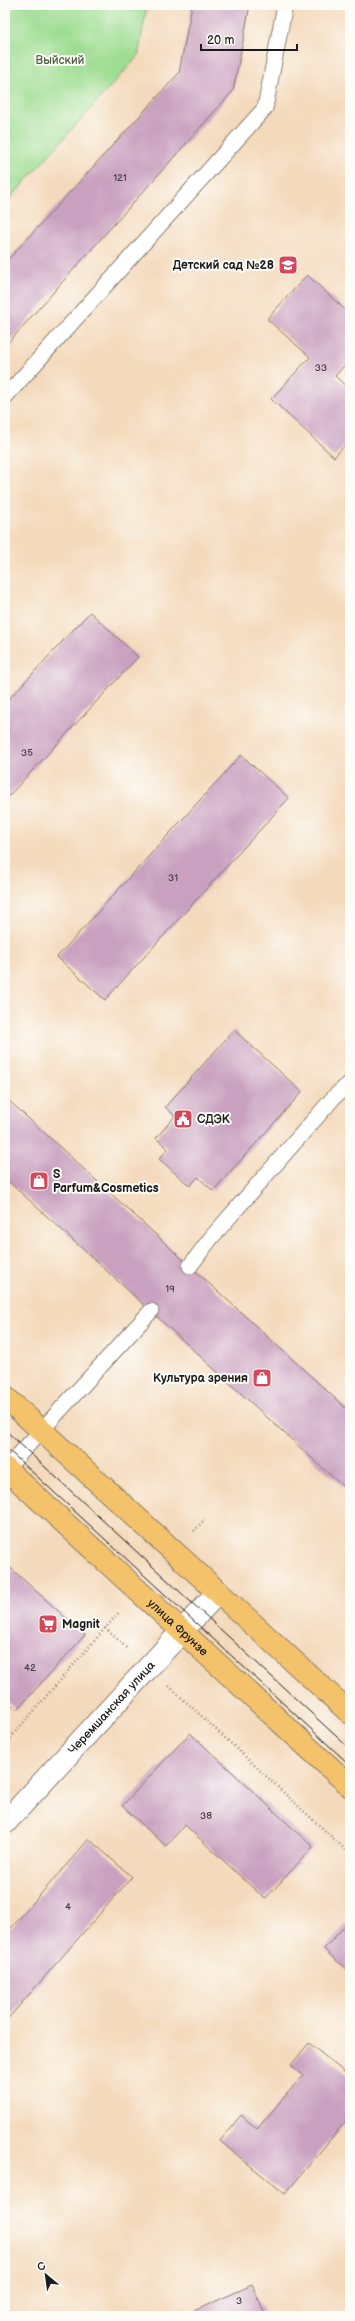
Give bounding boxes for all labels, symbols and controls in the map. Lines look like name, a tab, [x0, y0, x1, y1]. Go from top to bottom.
scale bar	[201, 26, 297, 52]
text: 20 m	[207, 33, 234, 48]
park label: Выйский	[36, 53, 85, 68]
house number: 121	[113, 172, 127, 184]
school or university icon: Детский сад №28	[277, 254, 299, 276]
place label: Детский сад №28	[173, 258, 274, 273]
house number: 33	[315, 362, 327, 374]
house number: 35	[21, 747, 33, 759]
house number: 31	[168, 872, 178, 884]
public building icon: СДЭК	[172, 1108, 194, 1130]
place label: СДЭК	[197, 1112, 231, 1127]
place label: S Parfum&Cosmetics	[53, 1167, 159, 1196]
shop icon: S Parfum&Cosmetics	[28, 1170, 50, 1192]
house number: 19	[165, 1283, 175, 1295]
shop icon: Культура зрения	[251, 1367, 273, 1389]
place label: Культура зрения	[153, 1371, 248, 1386]
street label: улица Фрунзе	[144, 1596, 211, 1660]
supermarket icon: Magnit	[37, 1613, 59, 1635]
place label: Magnit	[62, 1617, 100, 1632]
street label: Черемшанская улица	[65, 1658, 159, 1758]
house number: 42	[24, 1662, 36, 1674]
house number: 38	[200, 1810, 212, 1822]
house number: 4	[65, 1901, 71, 1913]
north arrow	[26, 2255, 66, 2295]
text: С	[35, 2259, 48, 2274]
house number: 3	[236, 2295, 242, 2307]

